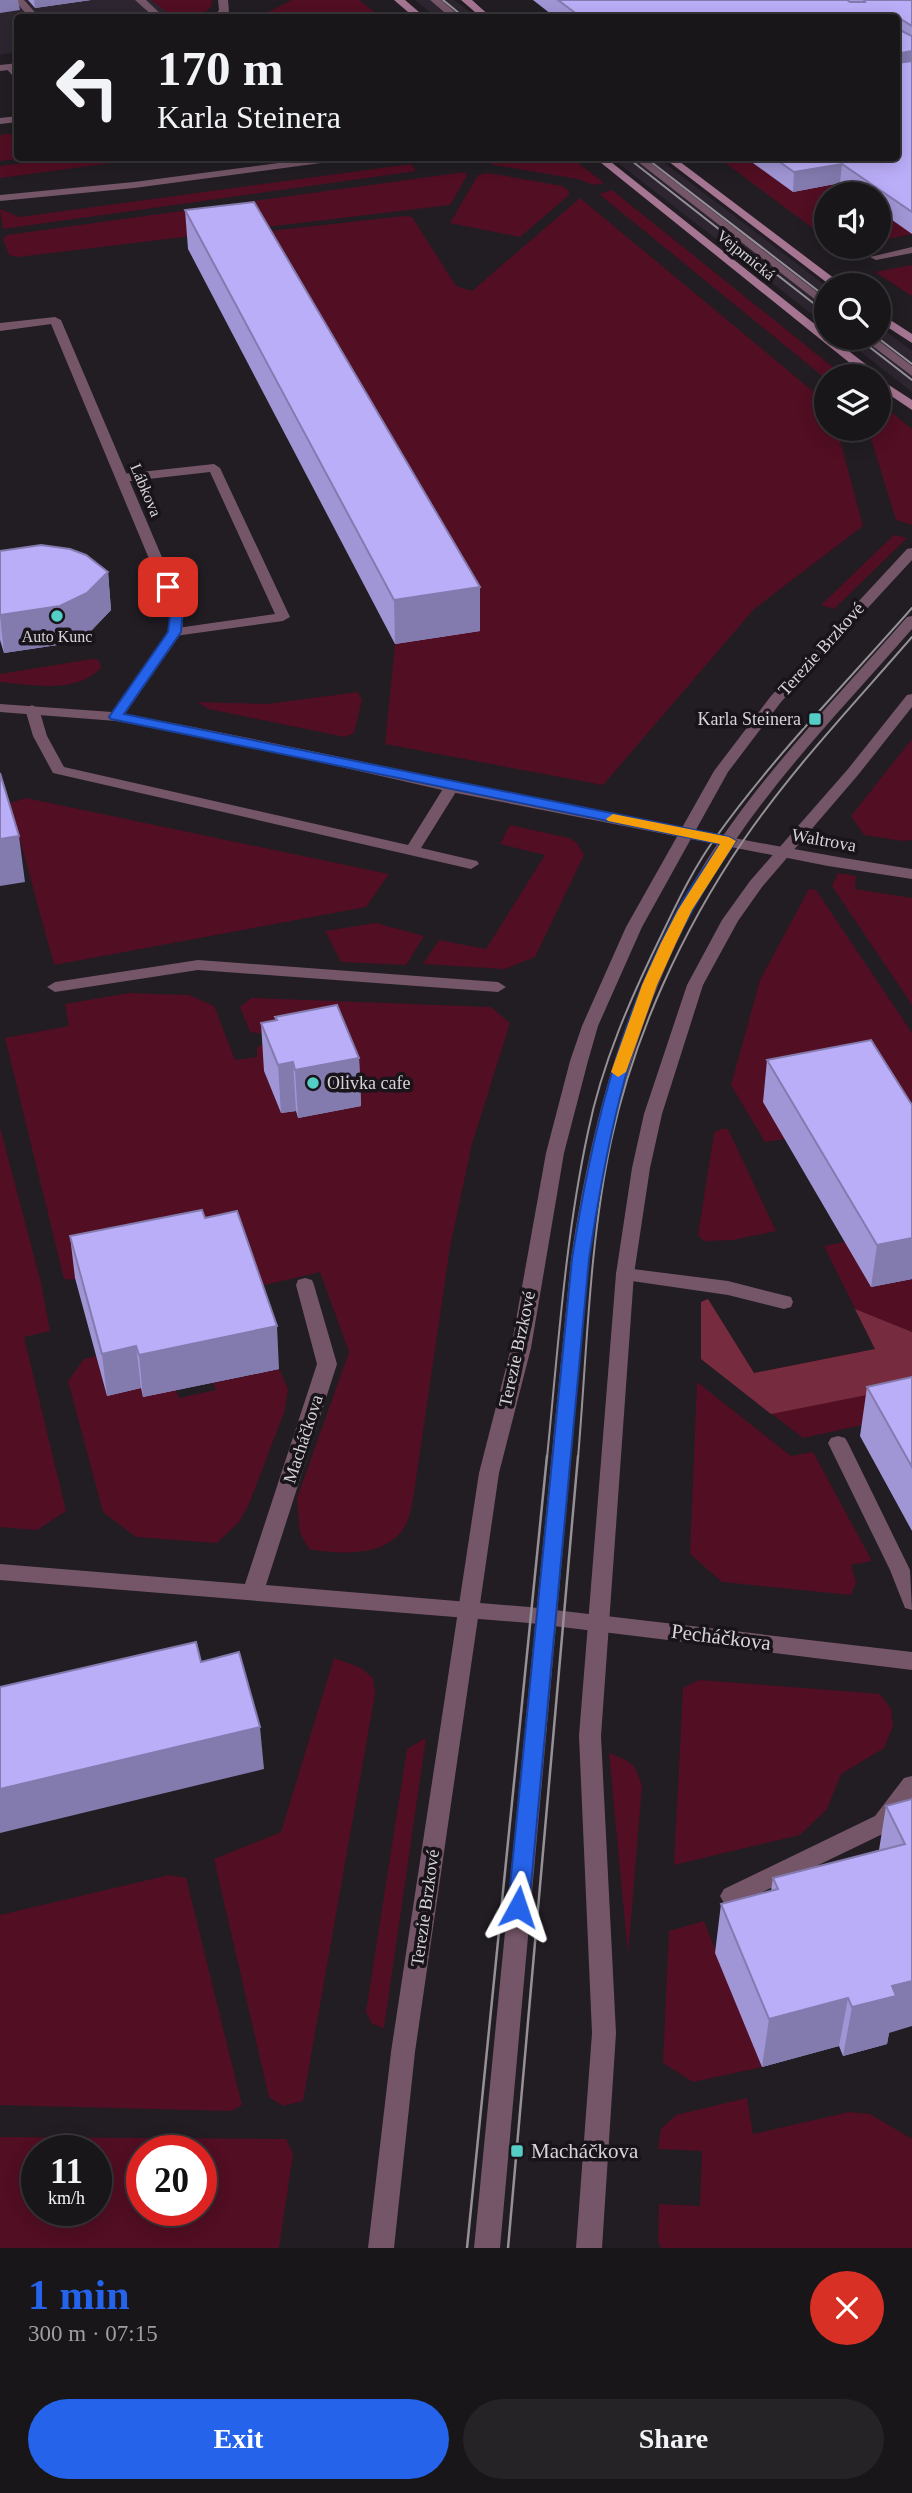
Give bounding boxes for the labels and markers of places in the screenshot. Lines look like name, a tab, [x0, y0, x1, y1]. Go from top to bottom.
pin	[138, 557, 198, 617]
marker: Auto Kunc	[49, 608, 65, 624]
place label: Auto Kunc	[22, 628, 92, 645]
place label: Karla Steinera	[698, 709, 801, 729]
marker: Karla Steinera	[807, 711, 823, 727]
place label: Olivka cafe	[327, 1073, 410, 1093]
marker: Olivka cafe	[305, 1075, 321, 1091]
place label: Macháčkova	[531, 2139, 639, 2163]
marker: Macháčkova	[509, 2143, 525, 2159]

